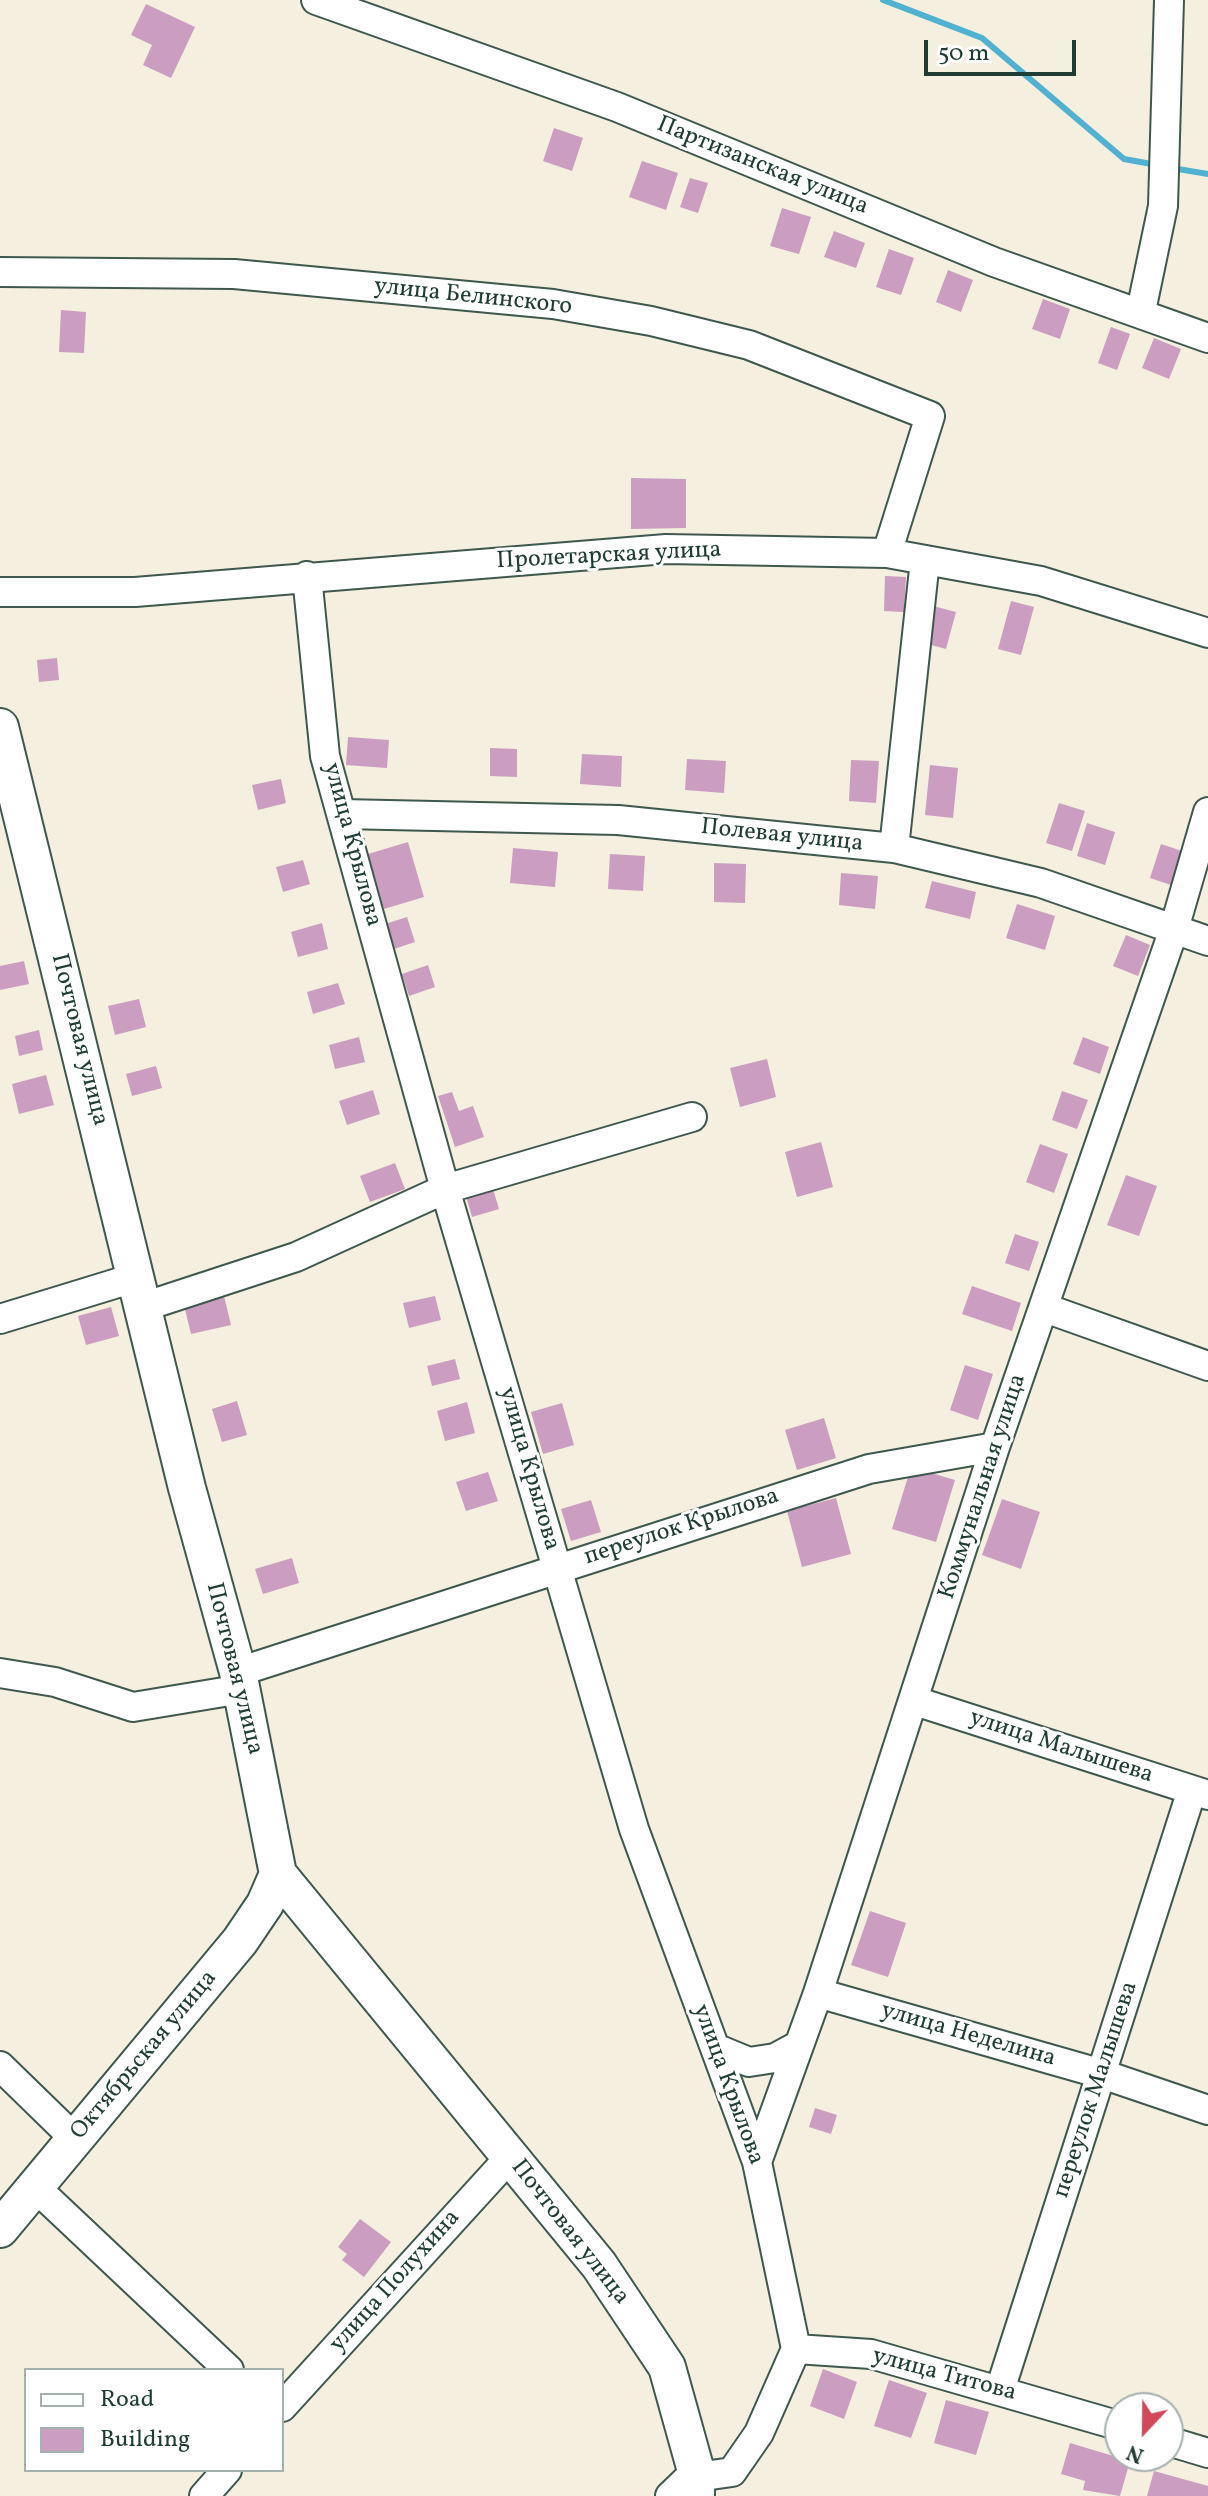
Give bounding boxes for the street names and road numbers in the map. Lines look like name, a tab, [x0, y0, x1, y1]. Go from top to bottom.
street label: Партизанская улица	[652, 111, 872, 223]
street label: улица Белинского	[373, 273, 573, 323]
street label: Пролетарская улица	[496, 537, 722, 577]
street label: улица Крылова	[315, 760, 387, 930]
street label: Полевая улица	[699, 814, 865, 860]
street label: Почтовая улица	[43, 951, 113, 1129]
street label: Коммунальная улица	[934, 1371, 1034, 1603]
street label: улица Крылова	[491, 1384, 565, 1554]
street label: переулок Крылова	[581, 1483, 783, 1573]
street label: Почтовая улица	[198, 1580, 268, 1758]
street label: улица Малышева	[966, 1705, 1156, 1791]
street label: Октябрьская улица	[66, 1965, 224, 2147]
street label: переулок Малышева	[1048, 1978, 1146, 2202]
street label: улица Неделина	[877, 1997, 1059, 2075]
street label: улица Крылова	[685, 2001, 769, 2169]
street label: Почтовая улица	[503, 2155, 635, 2311]
street label: улица Полухина	[324, 2205, 468, 2359]
street label: улица Титова	[869, 2343, 1019, 2409]

